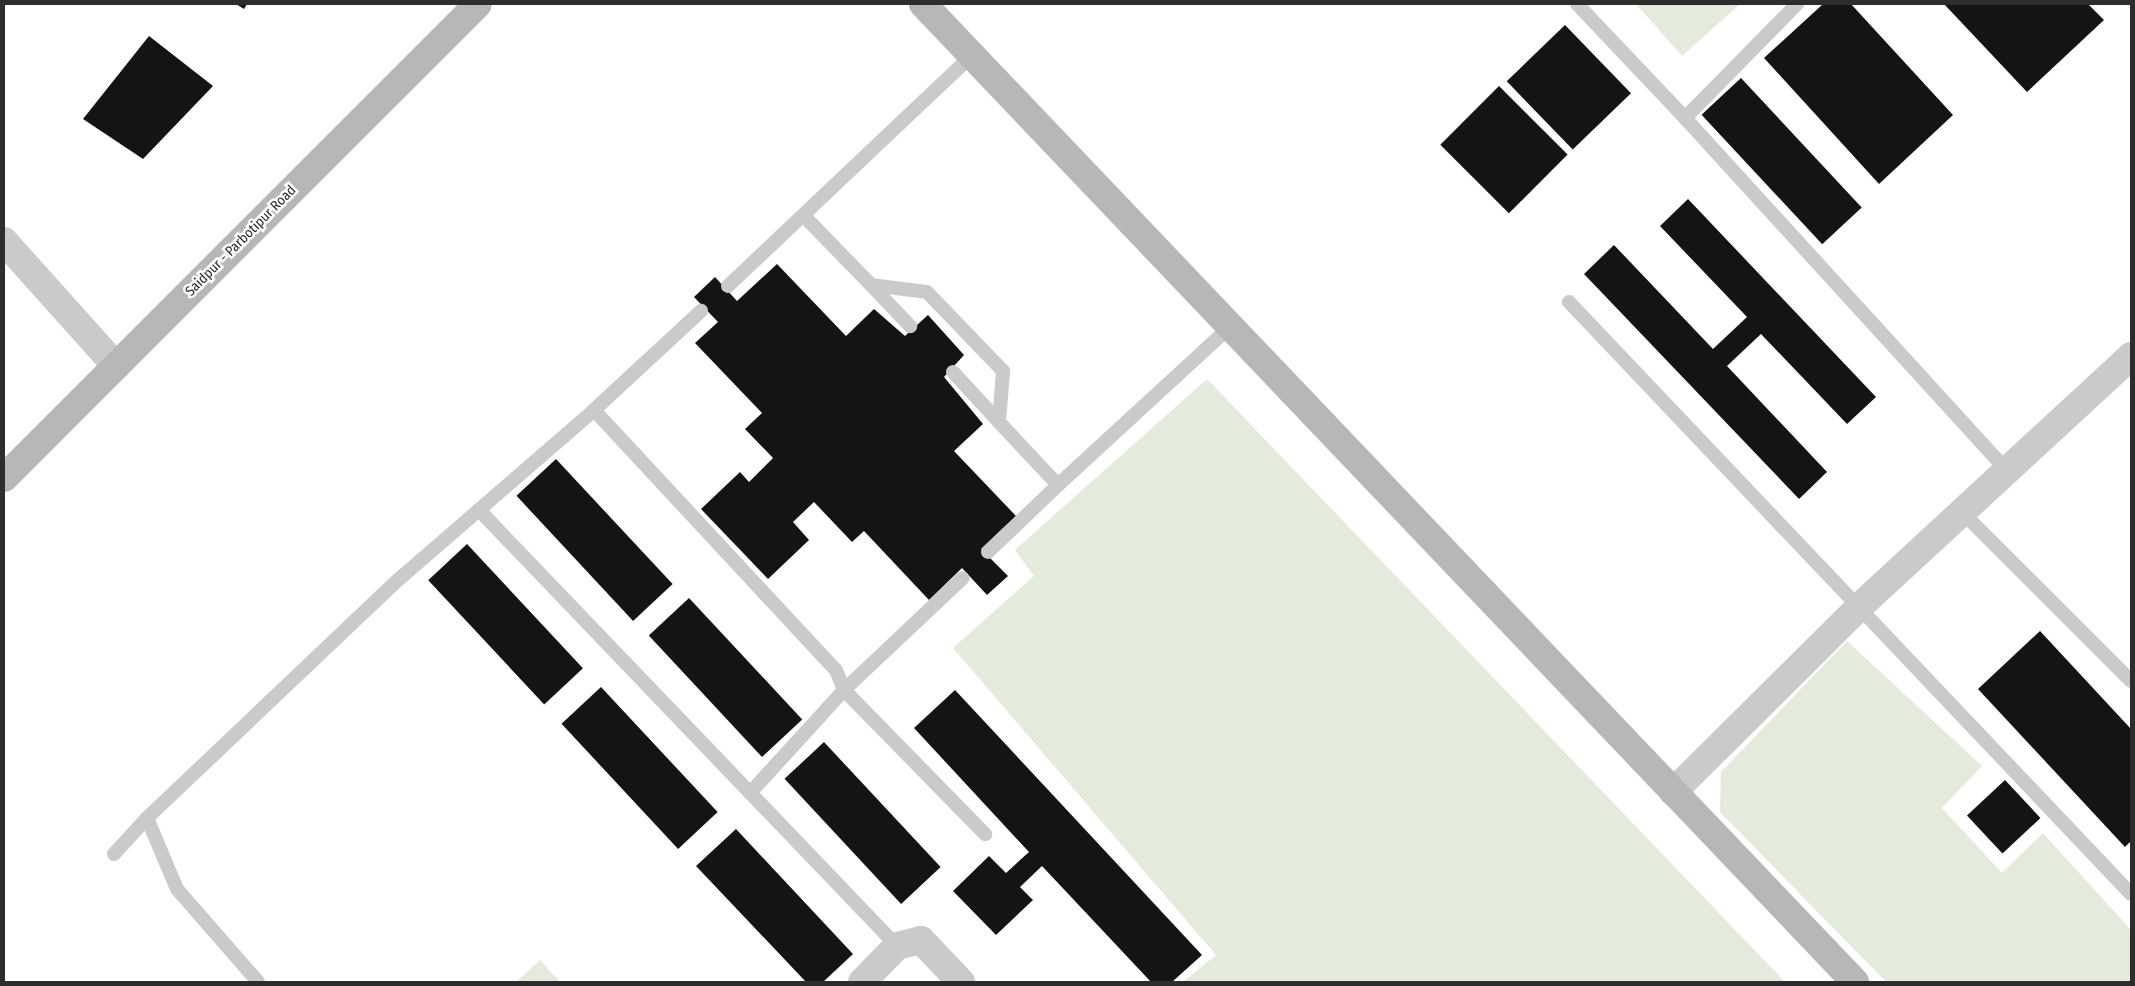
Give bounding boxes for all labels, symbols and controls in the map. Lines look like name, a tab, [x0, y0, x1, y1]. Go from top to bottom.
street label: Saidpur - Parbotipur Road	[182, 182, 300, 300]

